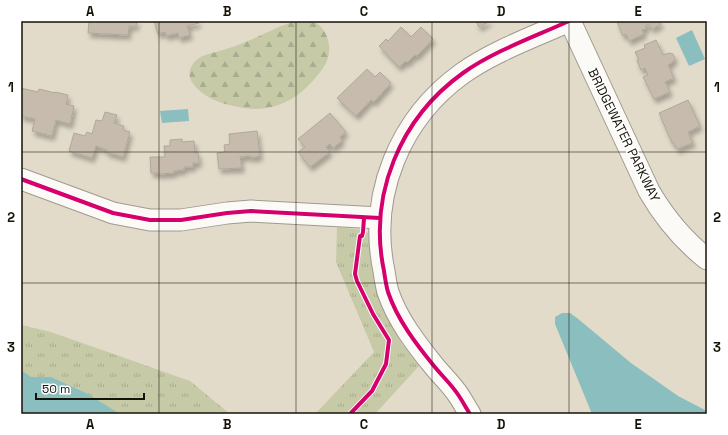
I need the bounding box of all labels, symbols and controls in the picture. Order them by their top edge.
text: A [86,3,95,20]
text: B [223,3,232,20]
text: C [360,3,368,20]
text: D [497,3,506,20]
text: E [634,3,642,20]
street label: BRIDGEWATER PARKWAY [584,65,664,205]
text: 1 [8,79,14,96]
text: 1 [714,79,720,96]
text: 2 [7,209,15,226]
text: 2 [713,209,721,226]
text: 3 [7,339,15,356]
text: 3 [713,339,721,356]
scale bar [36,375,144,401]
text: 50 m [42,381,70,397]
text: A [86,416,95,433]
text: B [223,416,232,433]
text: C [360,416,368,433]
text: D [497,416,506,433]
text: E [634,416,642,433]

